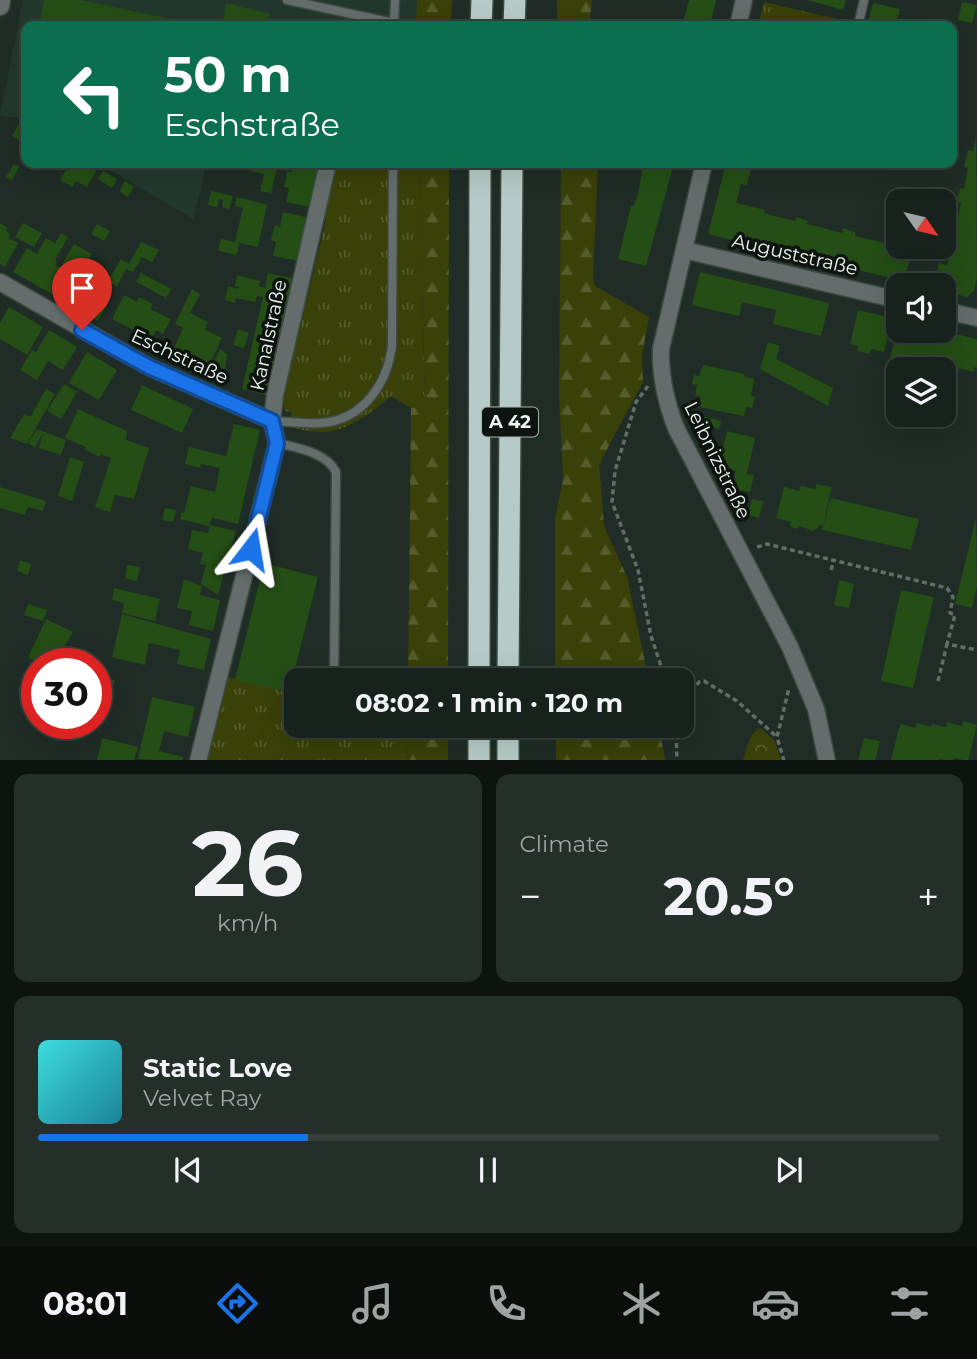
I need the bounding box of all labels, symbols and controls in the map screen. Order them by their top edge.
text: 50 m [164,45,292,104]
icon: left [49,49,140,140]
text: Eschstraße [164,105,340,144]
north arrow [886,189,956,259]
map controls [886,189,956,427]
street label: Auguststraße [730,229,860,280]
pin [52,258,112,330]
icon: arrive [63,269,101,307]
button: sound [886,273,956,343]
street label: Kanalstraße [246,278,291,393]
street label: Eschstraße [128,324,232,389]
button: layers [886,357,956,427]
street label: Leibnizstraße [679,398,756,523]
road number: A 42 [482,408,538,436]
position arrow [214,512,288,586]
speed limit sign: 30 [21,648,112,739]
text: 08:02 · 1 min · 120 m [355,687,623,719]
text: 26 [192,808,304,919]
text: Climate [520,830,609,858]
text: 20.5° [664,865,795,928]
text: − [520,873,541,920]
text: + [917,873,939,920]
text: km/h [217,909,278,937]
text: Static Love [143,1052,292,1084]
text: Velvet Ray [143,1084,261,1112]
icon: previous [169,1151,207,1189]
icon: pause [469,1151,507,1189]
icon: next [770,1151,808,1189]
icon: directions [213,1279,262,1328]
icon: music [348,1279,397,1328]
icon: phone [482,1279,531,1328]
icon: climate [617,1279,666,1328]
icon: car [751,1279,800,1328]
icon: filters [885,1279,934,1328]
text: 08:01 [43,1284,128,1323]

